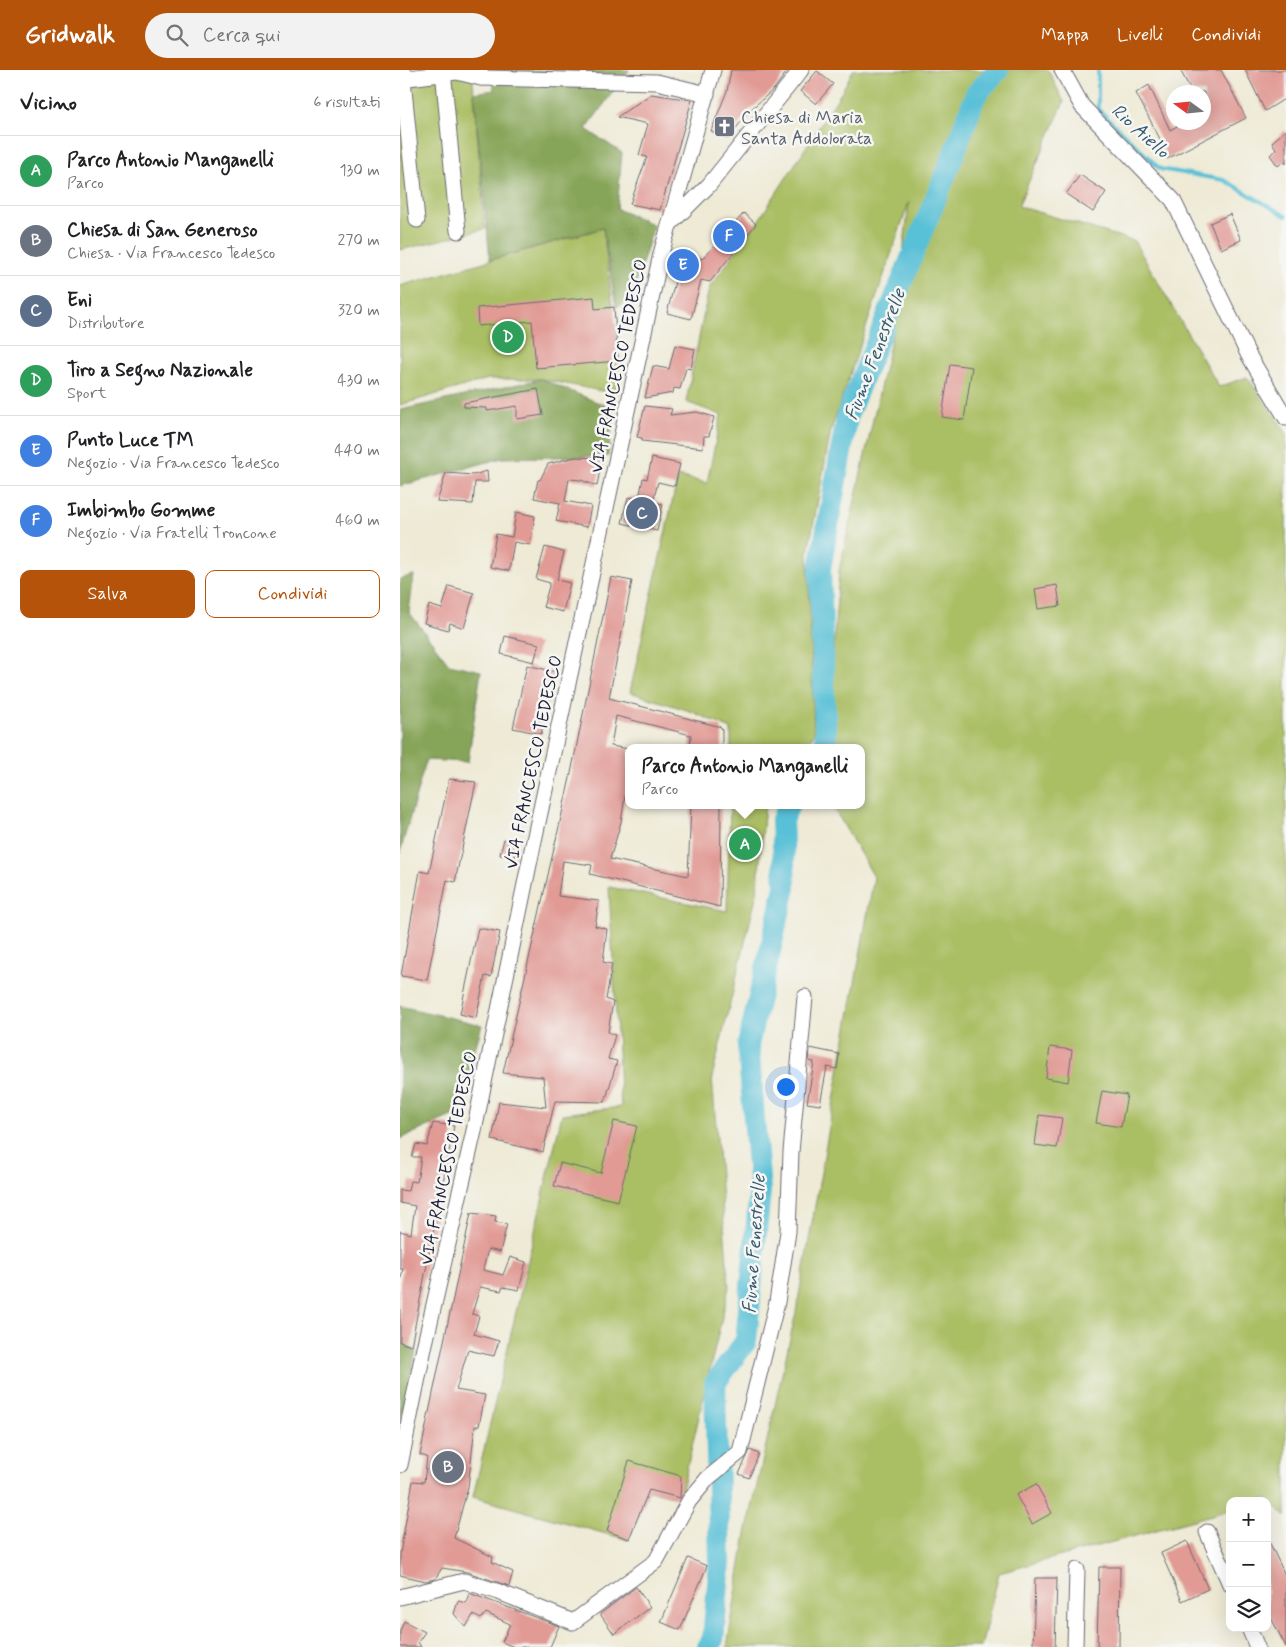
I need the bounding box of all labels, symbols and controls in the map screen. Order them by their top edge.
search box [145,13,495,58]
text: Gridwalk [25,20,115,51]
icon: search [163,21,191,49]
text: Cerca qui [203,23,281,48]
text: Mappa [1041,23,1089,47]
text: Livelli [1117,23,1163,47]
text: Condividi [1191,23,1261,47]
north arrow [1166,85,1211,130]
text: Vicino [20,89,77,117]
text: 6 risultati [313,92,380,113]
water label: Rio Aiello [1106,98,1175,164]
place label: Chiesa di Maria Santa Addolorata [741,106,872,151]
church icon: Chiesa di Maria Santa Addolorata [713,115,737,139]
text: Parco Antonio Manganelli [67,148,274,173]
text: A [31,160,41,181]
text: 130 m [339,160,380,181]
text: Parco [67,173,104,194]
pin: F [713,217,745,255]
text: Chiesa di San Generoso [67,218,258,243]
text: B [31,230,41,251]
text: 270 m [337,230,380,251]
text: Chiesa · Via Francesco Tedesco [67,243,275,264]
pin: E [667,246,699,284]
street label: VIA FRANCESCO TEDESCO [585,257,653,476]
water label: Fiume Fenestrelle [839,284,912,424]
text: Eni [67,288,92,313]
text: C [30,300,42,321]
text: 320 m [338,300,380,321]
text: Distributore [67,313,145,334]
pin: D [492,318,524,356]
text: Tiro a Segno Nazionale [67,358,253,383]
text: D [30,370,42,391]
text: 430 m [337,370,380,391]
text: Sport [67,383,107,404]
text: Punto Luce TM [67,428,193,453]
text: E [31,440,41,461]
text: 440 m [334,440,380,461]
text: Negozio · Via Francesco Tedesco [67,453,279,474]
pin: C [626,494,658,532]
text: Imbimbo Gomme [67,498,215,523]
text: F [32,510,40,531]
text: 460 m [335,510,380,531]
text: Negozio · Via Fratelli Troncone [67,523,277,544]
button: Salva [20,570,195,618]
button: Condividi [205,570,380,618]
street label: VIA FRANCESCO TEDESCO [500,653,568,872]
popup [625,744,865,809]
text: Parco Antonio Manganelli [642,754,848,779]
text: Parco [642,779,678,800]
pin: A [729,825,761,863]
street label: VIA FRANCESCO TEDESCO [415,1049,483,1268]
your location [773,1074,799,1100]
water label: Fiume Fenestrelle [737,1173,772,1314]
pin: B [432,1448,464,1486]
map controls [1226,1497,1271,1632]
button: + [1226,1497,1271,1542]
button: − [1226,1542,1271,1587]
button: layers [1226,1587,1271,1632]

